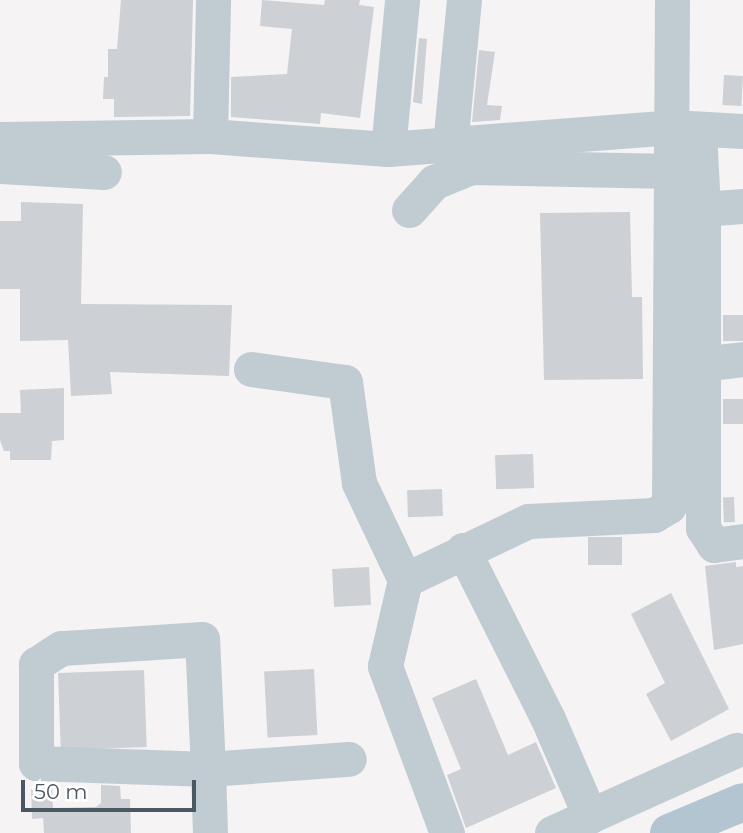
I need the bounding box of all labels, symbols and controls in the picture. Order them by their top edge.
scale bar [24,766,200,810]
text: 50 m [34,779,88,804]

